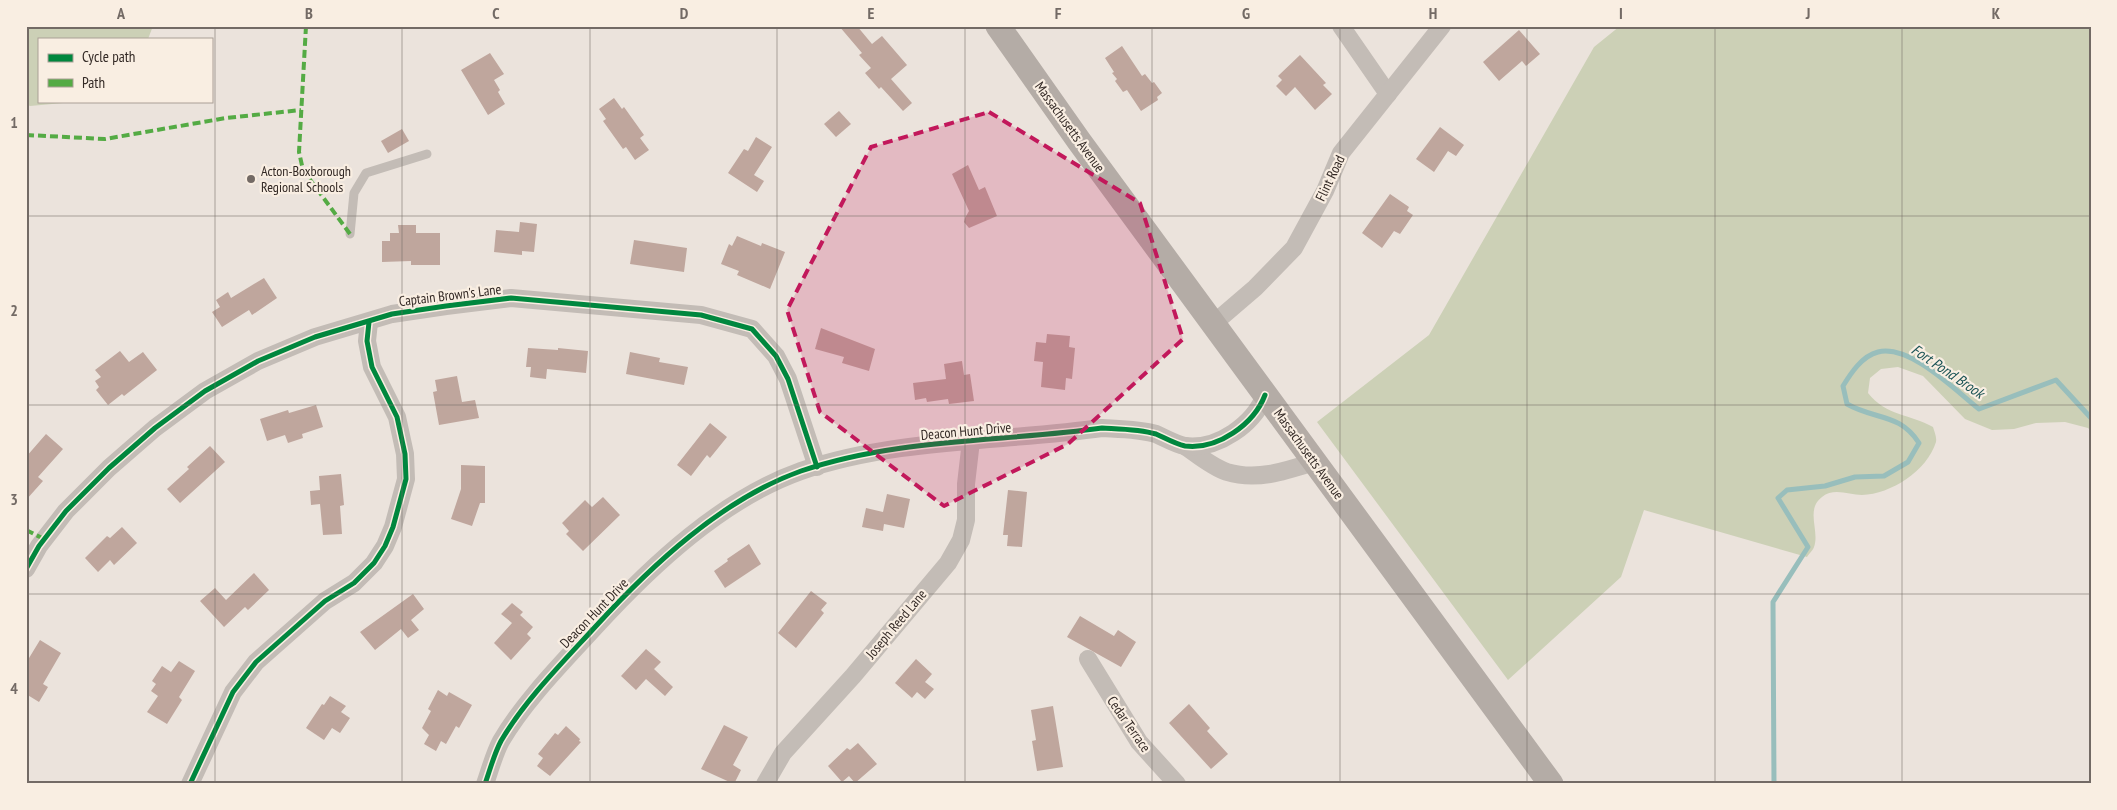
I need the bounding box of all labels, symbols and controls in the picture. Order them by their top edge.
text: A [116,3,126,23]
text: B [305,3,313,23]
text: C [492,3,500,23]
text: D [680,3,689,23]
text: E [868,3,875,23]
text: F [1055,3,1062,23]
text: G [1242,3,1250,23]
text: H [1429,3,1437,23]
text: I [1619,3,1623,23]
text: J [1805,3,1810,23]
text: K [1992,3,2001,23]
legend [38,38,212,102]
text: Cycle path [82,47,135,66]
text: Path [82,73,105,92]
street label: Massachusetts Avenue [1031,78,1109,176]
text: 1 [10,112,18,132]
street label: Flint Road [1311,152,1349,204]
place label: Acton-Boxborough Regional Schools [261,162,351,196]
marker: Acton-Boxborough Regional Schools [245,173,257,185]
street label: Captain Brown's Lane [398,280,502,310]
text: 2 [10,300,18,320]
water label: Fort Pond Brook [1908,340,1990,403]
street label: Massachusetts Avenue [1270,405,1348,503]
street label: Deacon Hunt Drive [920,418,1012,444]
text: 3 [10,489,18,509]
street label: Deacon Hunt Drive [556,574,632,652]
street label: Joseph Reed Lane [861,586,930,663]
text: 4 [10,678,18,698]
street label: Cedar Terrace [1103,692,1155,756]

